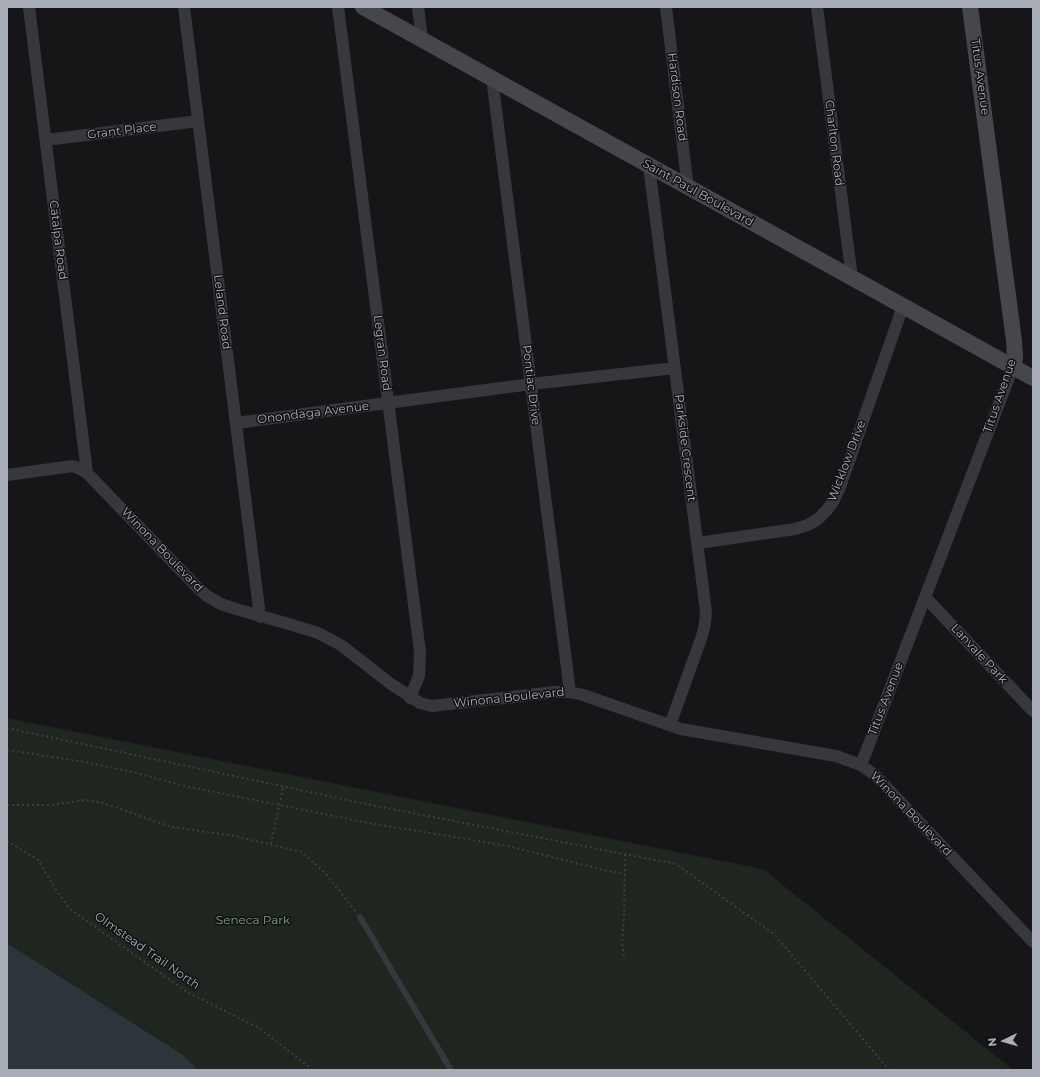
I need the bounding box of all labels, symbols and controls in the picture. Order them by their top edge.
street label: Titus Avenue [967,38,993,116]
street label: Hardison Road [664,52,690,142]
street label: Charlton Road [822,99,846,187]
street label: Grant Place [87,120,157,142]
street label: Saint Paul Boulevard [640,156,756,230]
street label: Catalpa Road [46,199,70,281]
street label: Leland Road [210,274,234,350]
street label: Legran Road [370,314,394,392]
street label: Pontiac Drive [519,344,543,426]
street label: Titus Avenue [981,357,1019,435]
street label: Parkside Crescent [671,394,699,502]
street label: Onondaga Avenue [256,399,370,427]
street label: Wicklow Drive [825,418,869,504]
street label: Winona Boulevard [118,505,206,595]
street label: Lanvale Park [948,621,1010,687]
street label: Titus Avenue [865,660,907,738]
street label: Winona Boulevard [453,685,565,711]
street label: Winona Boulevard [867,769,955,859]
street label: Olmstead Trail North [92,909,202,993]
park label: Seneca Park [216,913,290,927]
north arrow [984,1021,1024,1061]
text: N [985,1037,999,1047]

